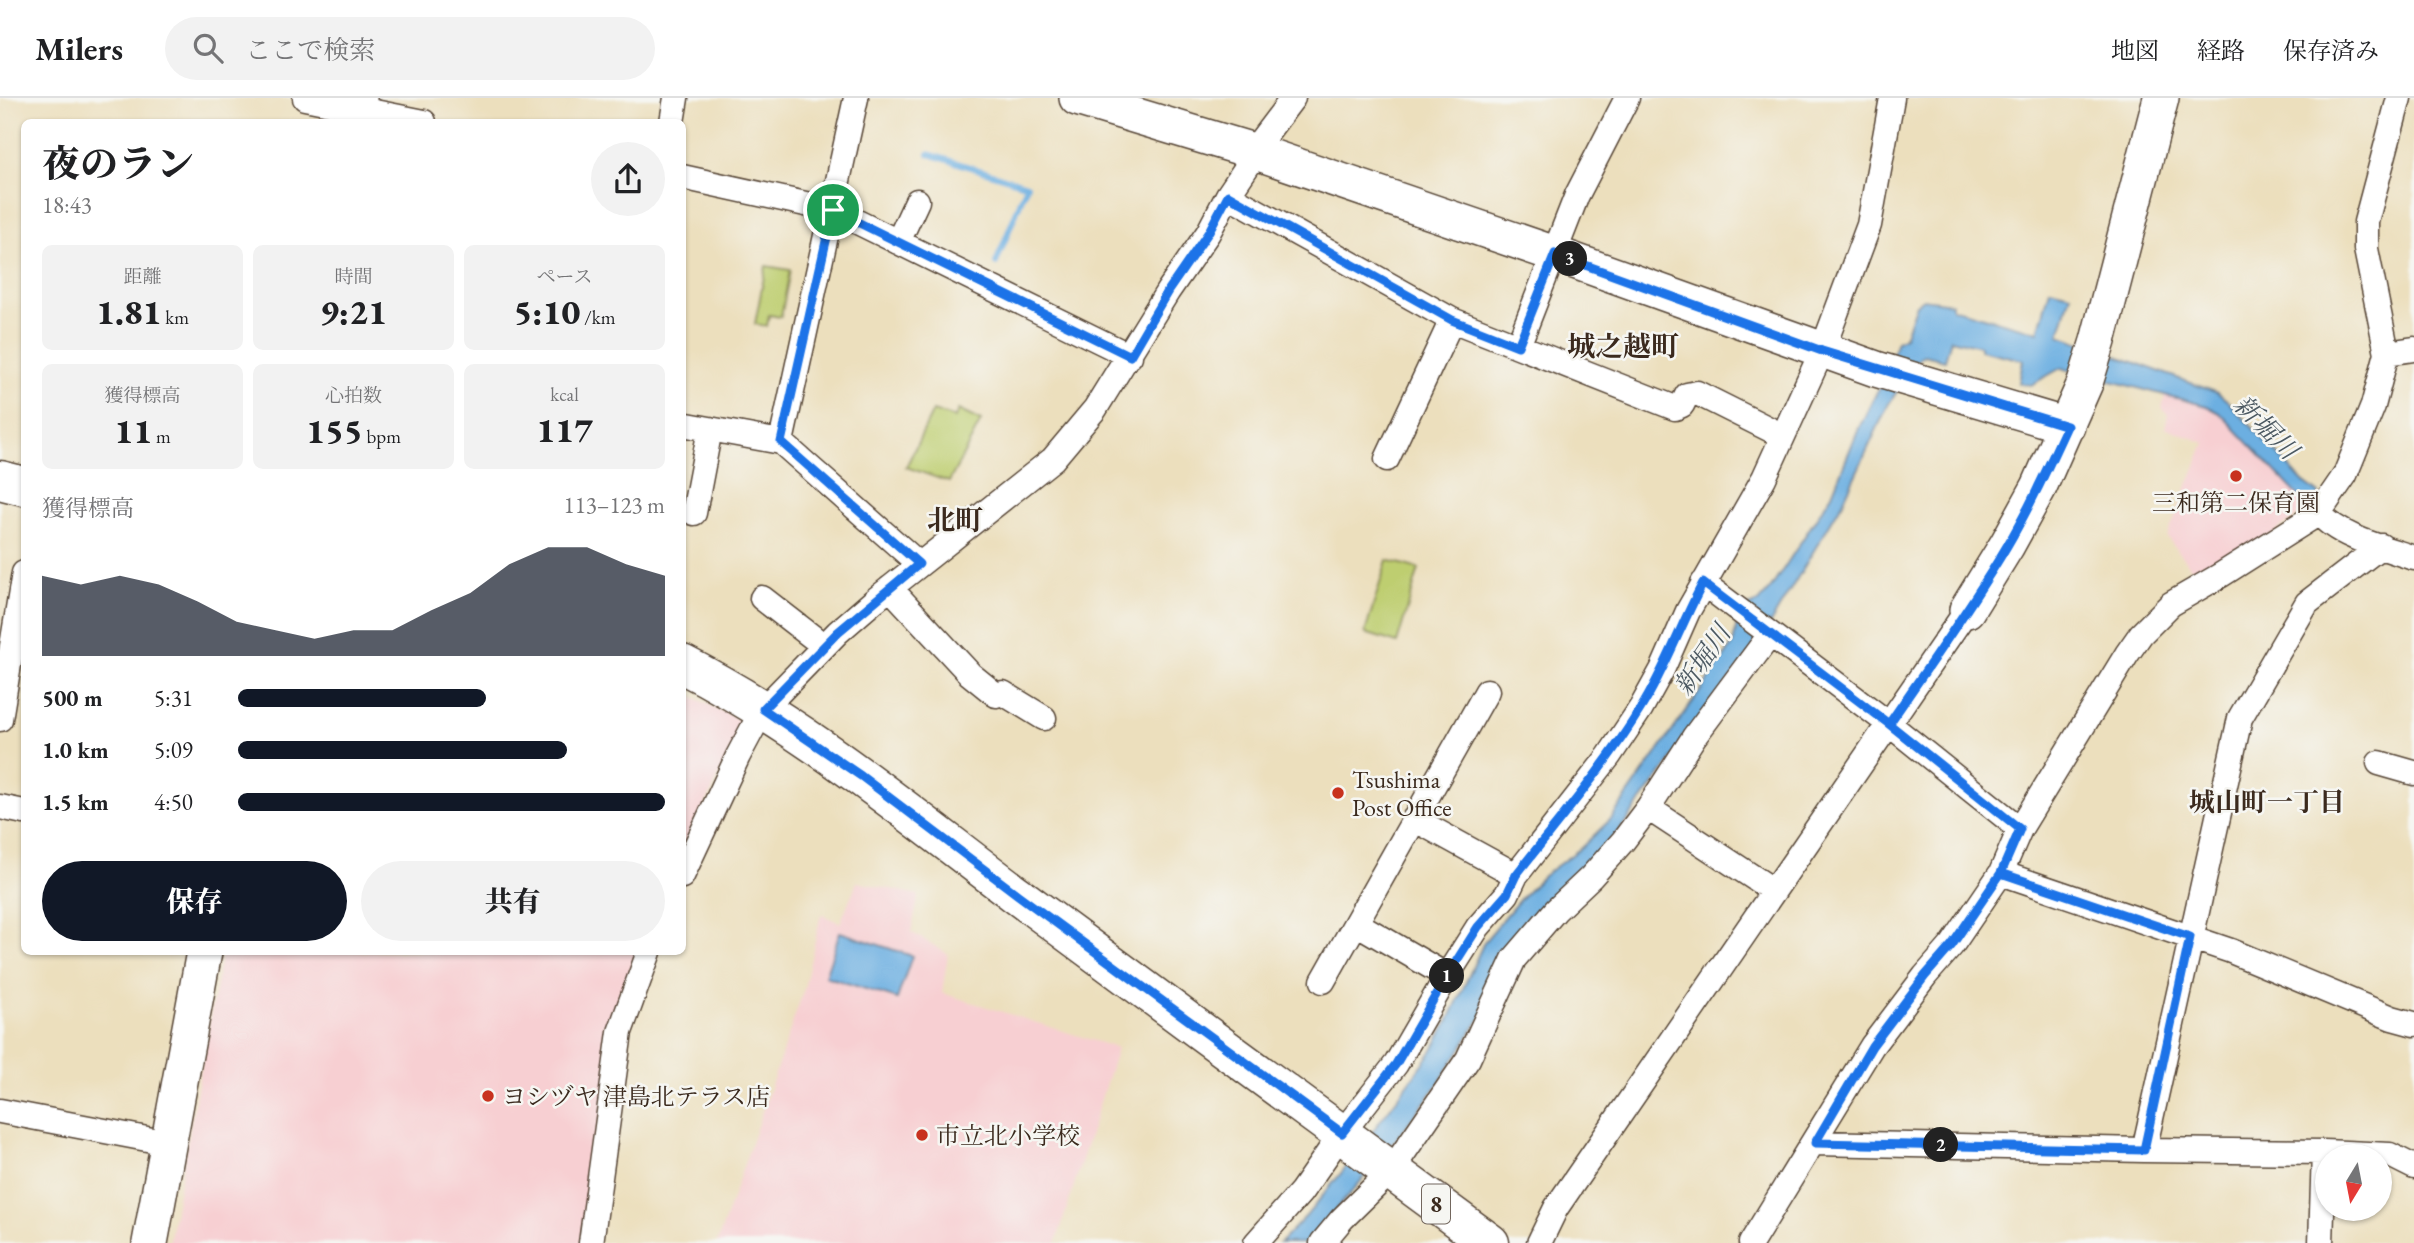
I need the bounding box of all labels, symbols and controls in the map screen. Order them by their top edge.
search box [165,17,655,80]
text: Milers [35,27,123,70]
icon: search [189,29,227,67]
text: ここで検索 [245,33,375,67]
text: 地図 [2111,35,2159,66]
text: 経路 [2197,35,2245,66]
text: 保存済み [2283,35,2379,66]
text: 夜のラン [42,139,194,188]
button: share [591,142,665,216]
pin [803,180,863,240]
text: 18:43 [42,190,92,220]
icon: arrive [814,191,852,229]
pin: 3 [1552,242,1588,276]
text: 3 [1564,246,1575,271]
text: 距離 [123,264,162,289]
text: 時間 [334,264,373,289]
text: ペース [536,264,593,289]
text: 1.81 [96,289,162,334]
text: 9:21 [320,289,387,334]
text: 5:10 [514,289,580,334]
text: km [162,305,189,330]
text: /km [580,305,615,330]
district label: 城之越町 [1567,328,1679,364]
text: kcal [550,382,579,407]
text: 獲得標高 [104,383,181,408]
text: 心拍数 [325,383,382,408]
water label: 新堀川 [2226,387,2308,469]
text: 117 [536,407,593,452]
text: 11 [114,408,152,453]
text: 155 [306,408,363,453]
text: m [152,424,171,449]
text: bpm [363,424,401,449]
marker: 三和第二保育園 [2228,468,2244,484]
place label: 三和第二保育園 [2152,487,2320,518]
text: 113–123 m [564,490,665,520]
text: 獲得標高 [42,493,134,523]
district label: 北町 [927,502,983,538]
water label: 新堀川 [1666,616,1740,702]
text: 500 m [42,683,103,713]
text: 5:31 [154,683,193,713]
text: 1.0 km [42,735,109,765]
text: 5:09 [154,735,193,765]
place label: Tsushima Post Office [1352,764,1452,823]
marker: Tsushima Post Office [1330,785,1346,801]
district label: 城山町一丁目 [2189,785,2345,819]
text: 1.5 km [42,787,109,817]
text: 4:50 [154,787,193,817]
button: 保存 [42,861,347,941]
button: 共有 [361,861,665,941]
pin: 1 [1430,958,1464,994]
text: 1 [1441,963,1452,988]
place label: ヨシヅヤ 津島北テラス店 [502,1081,770,1112]
marker: ヨシヅヤ 津島北テラス店 [480,1088,496,1104]
place label: 市立北小学校 [936,1120,1080,1151]
marker: 市立北小学校 [914,1127,930,1143]
pin: 2 [1924,1128,1958,1162]
text: 2 [1935,1132,1946,1157]
north arrow [2315,1144,2392,1222]
map controls [2315,1144,2392,1221]
road number: 8 [1422,1184,1450,1224]

